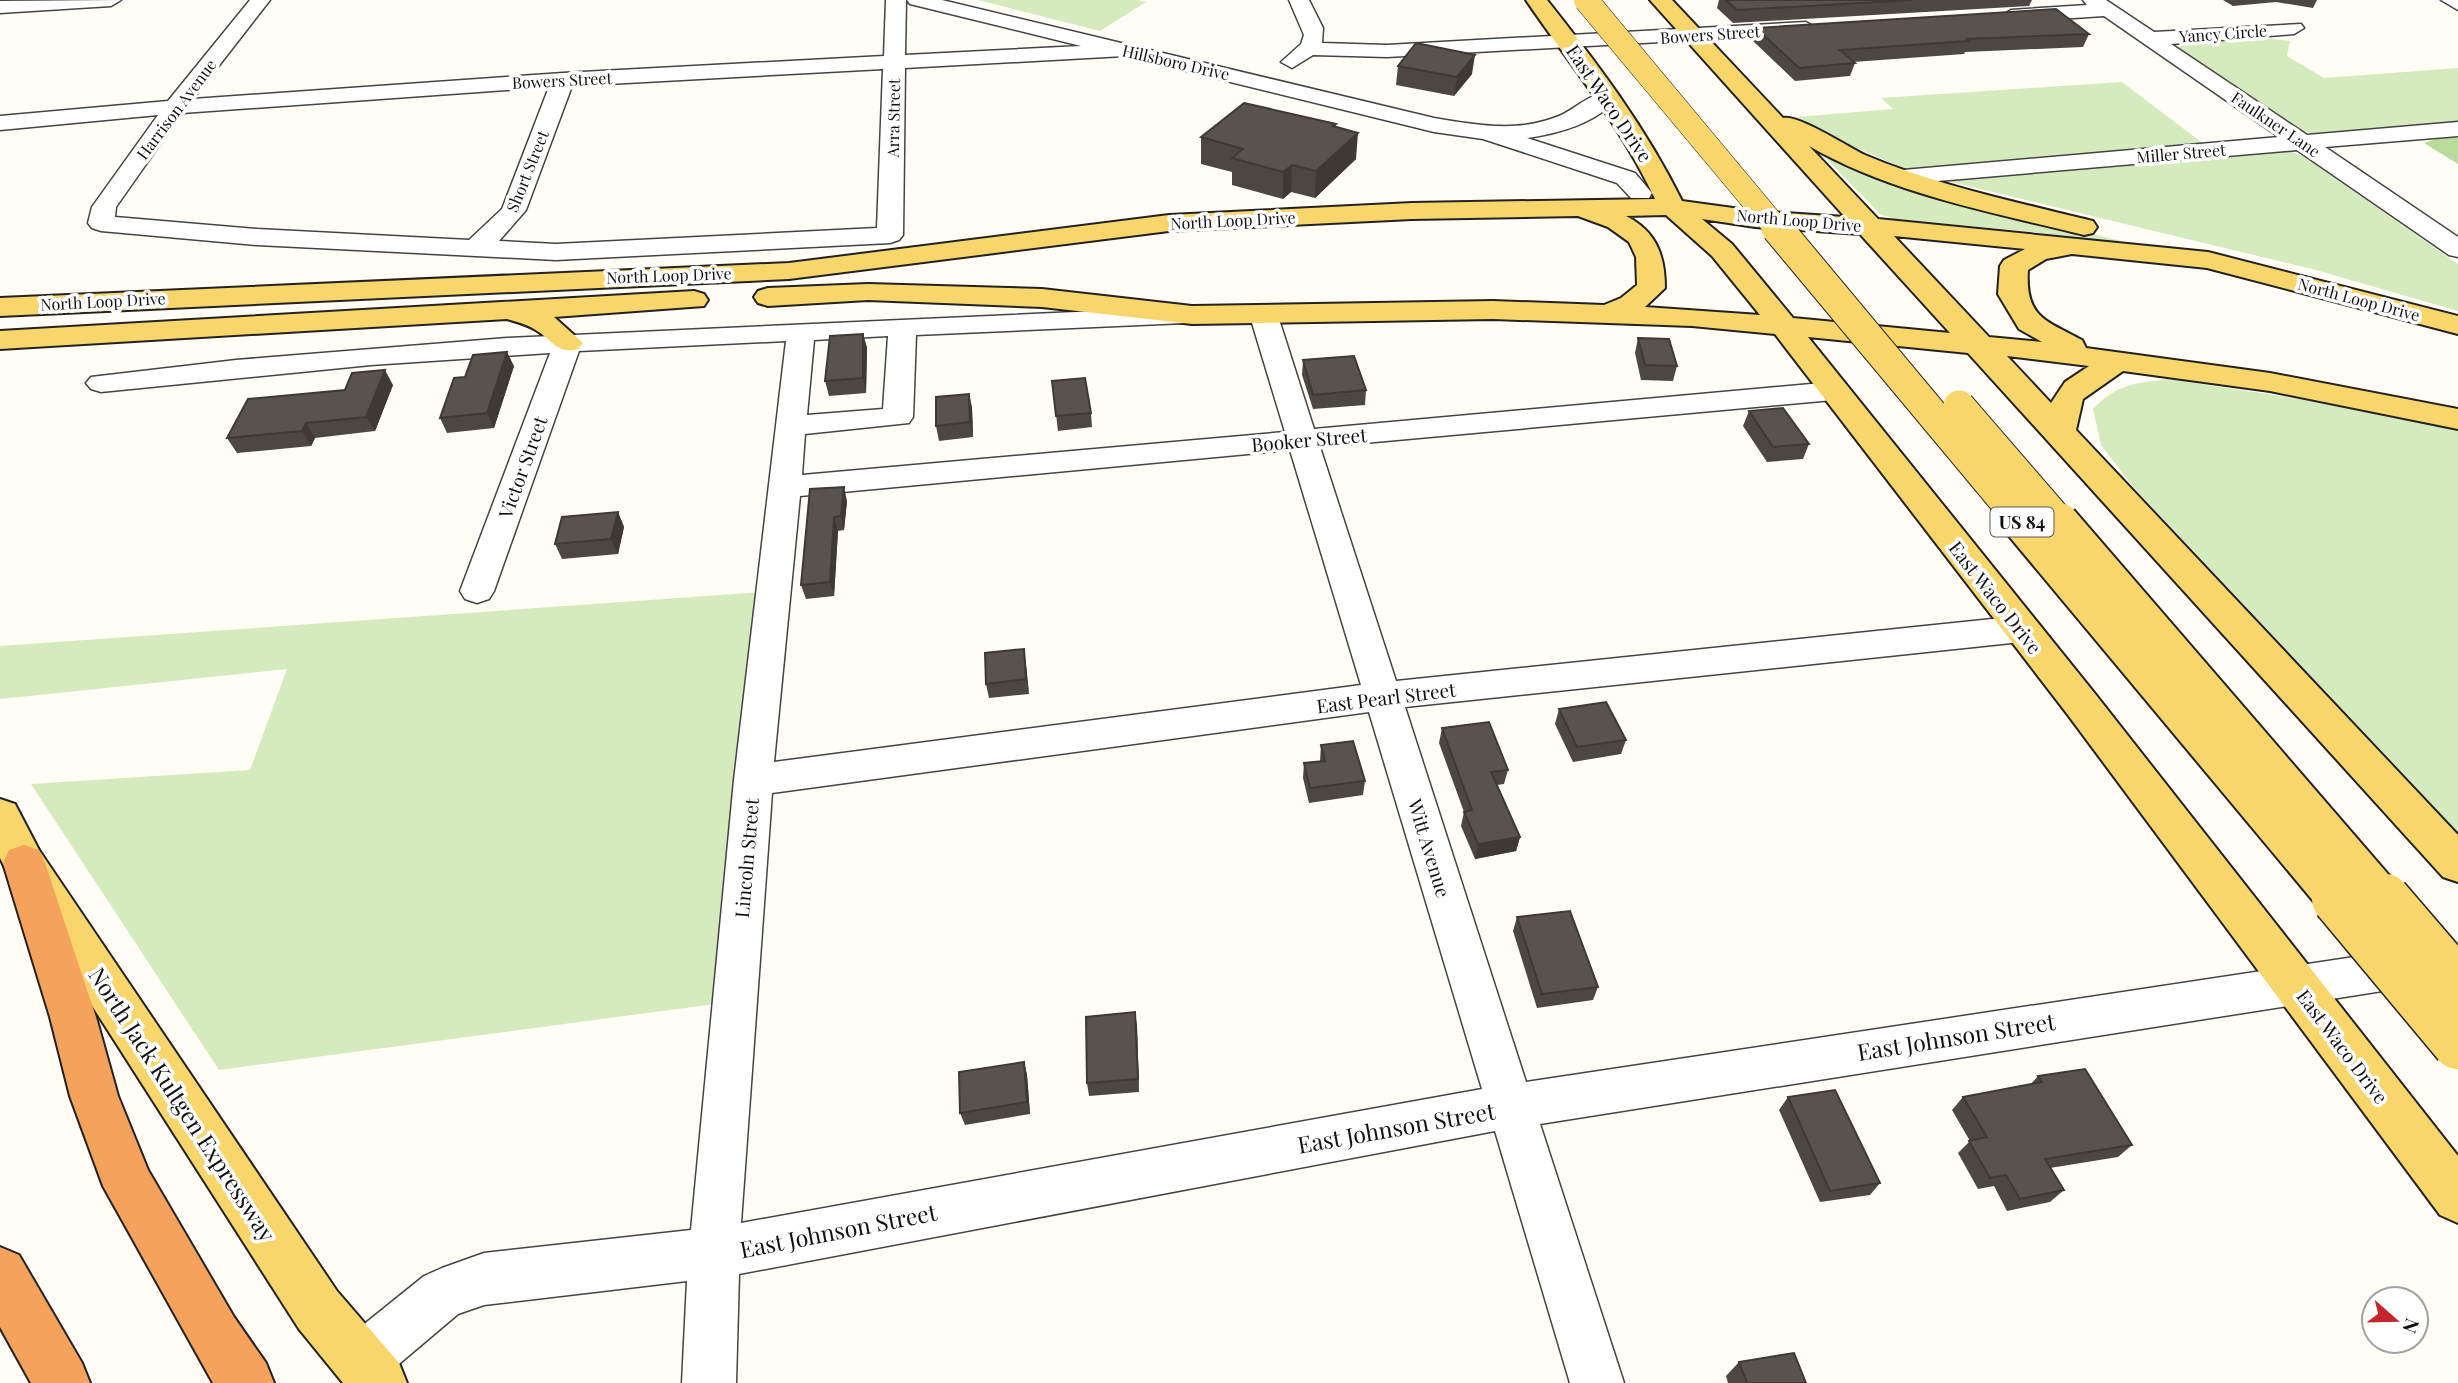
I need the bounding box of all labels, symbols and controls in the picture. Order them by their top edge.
street label: Yancy Circle [2177,19,2268,47]
street label: Bowers Street [1659,20,1761,48]
street label: Hillsboro Drive [1120,39,1232,85]
street label: East Waco Drive [1561,39,1659,167]
street label: Harrison Avenue [131,55,221,163]
street label: Bowers Street [511,67,613,93]
street label: Arra Street [882,78,904,159]
street label: Faulkner Lane [2227,87,2325,161]
street label: Short Street [501,127,553,215]
street label: Miller Street [2136,139,2227,167]
street label: North Loop Drive [1736,204,1862,236]
street label: North Loop Drive [1170,206,1296,234]
street label: North Loop Drive [606,262,732,288]
street label: North Loop Drive [2296,273,2422,325]
street label: North Loop Drive [40,287,166,315]
street label: Victor Street [491,412,553,523]
street label: Booker Street [1250,421,1368,457]
road number: US 84 [1990,508,2054,536]
street label: East Waco Drive [1944,535,2048,659]
street label: East Pearl Street [1315,676,1457,718]
street label: Witt Avenue [1402,795,1457,900]
street label: Lincoln Street [728,797,764,919]
street label: North Jack Kultgen Expressway [83,961,284,1247]
street label: East Waco Drive [2292,984,2394,1108]
street label: East Johnson Street [1855,1005,2058,1067]
street label: East Johnson Street [1295,1094,1498,1160]
street label: East Johnson Street [737,1196,940,1264]
north arrow [2360,1285,2430,1355]
text: N [2397,1315,2426,1337]

